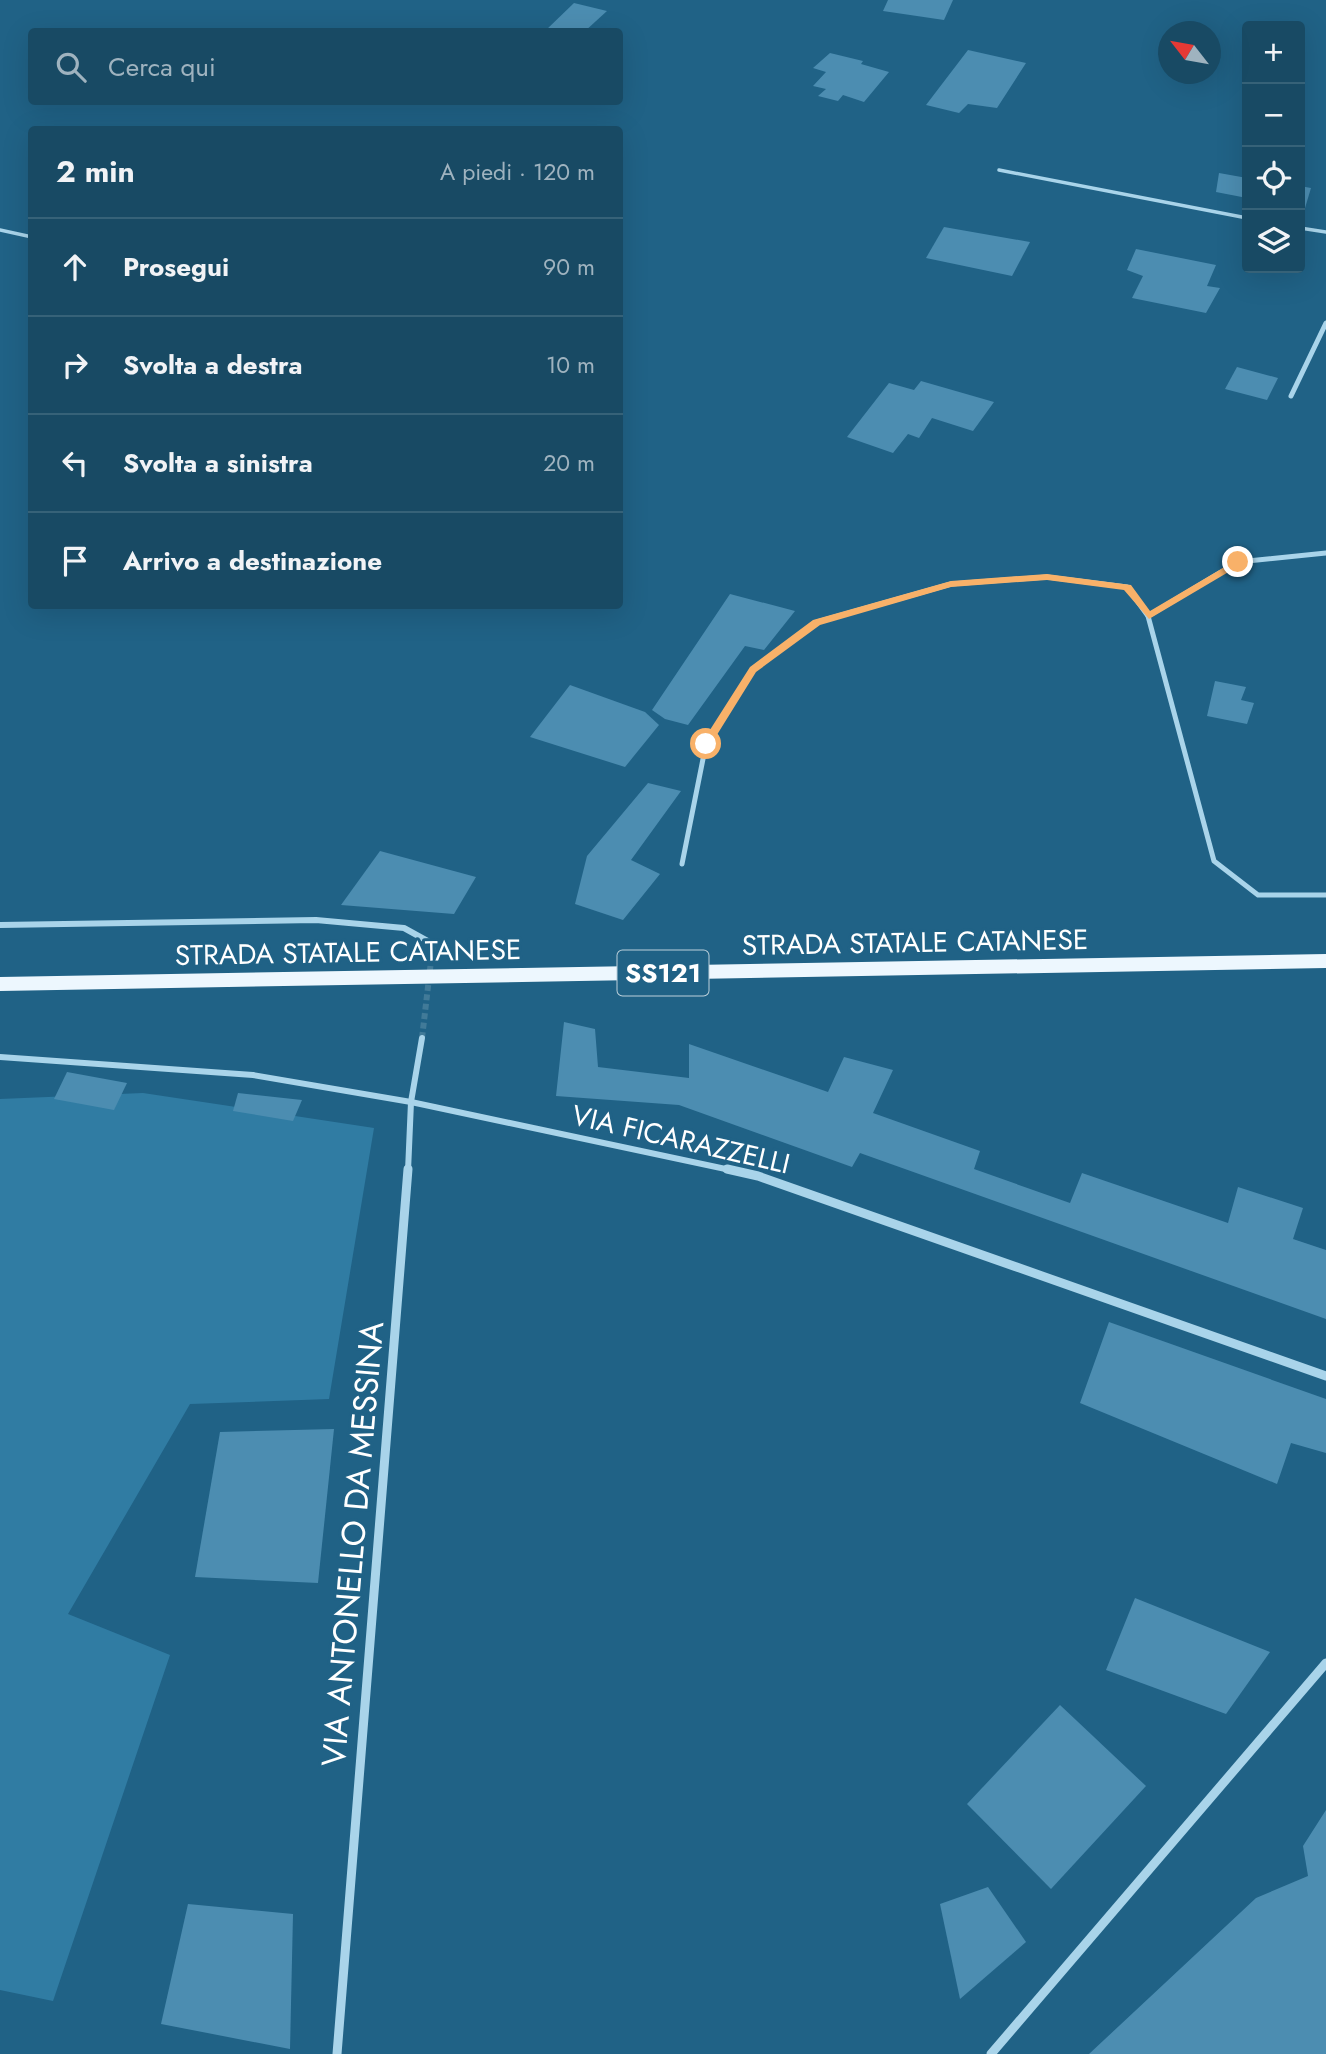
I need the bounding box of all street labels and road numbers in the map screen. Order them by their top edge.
street label: STRADA STATALE CATANESE [741,919,1089,966]
street label: STRADA STATALE CATANESE [174,929,522,976]
road number: SS121 [618,950,708,996]
street label: VIA FICARAZZELLI [568,1094,794,1184]
street label: VIA ANTONELLO DA MESSINA [310,1319,395,1769]

